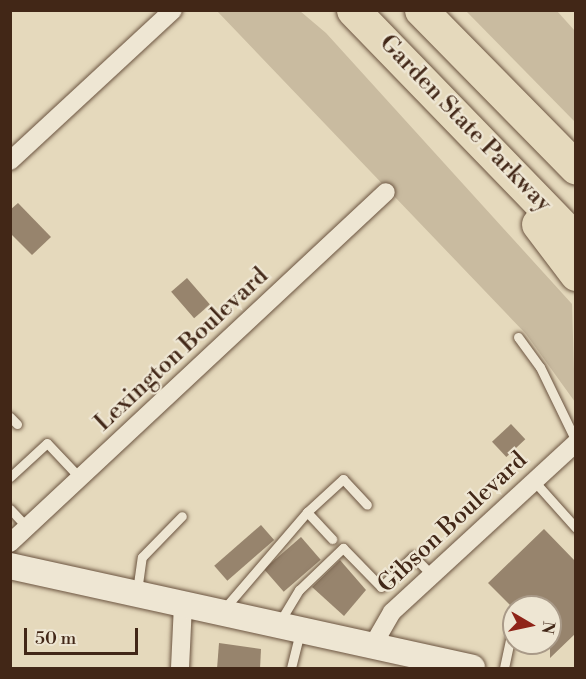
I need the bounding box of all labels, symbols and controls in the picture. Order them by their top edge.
street label: Garden State Parkway [373,29,557,219]
street label: Lexington Boulevard [89,262,275,438]
street label: Gibson Boulevard [372,446,534,600]
north arrow [502,595,562,655]
scale bar [27,616,141,654]
text: N [537,620,559,635]
text: 50 m [35,627,76,650]

